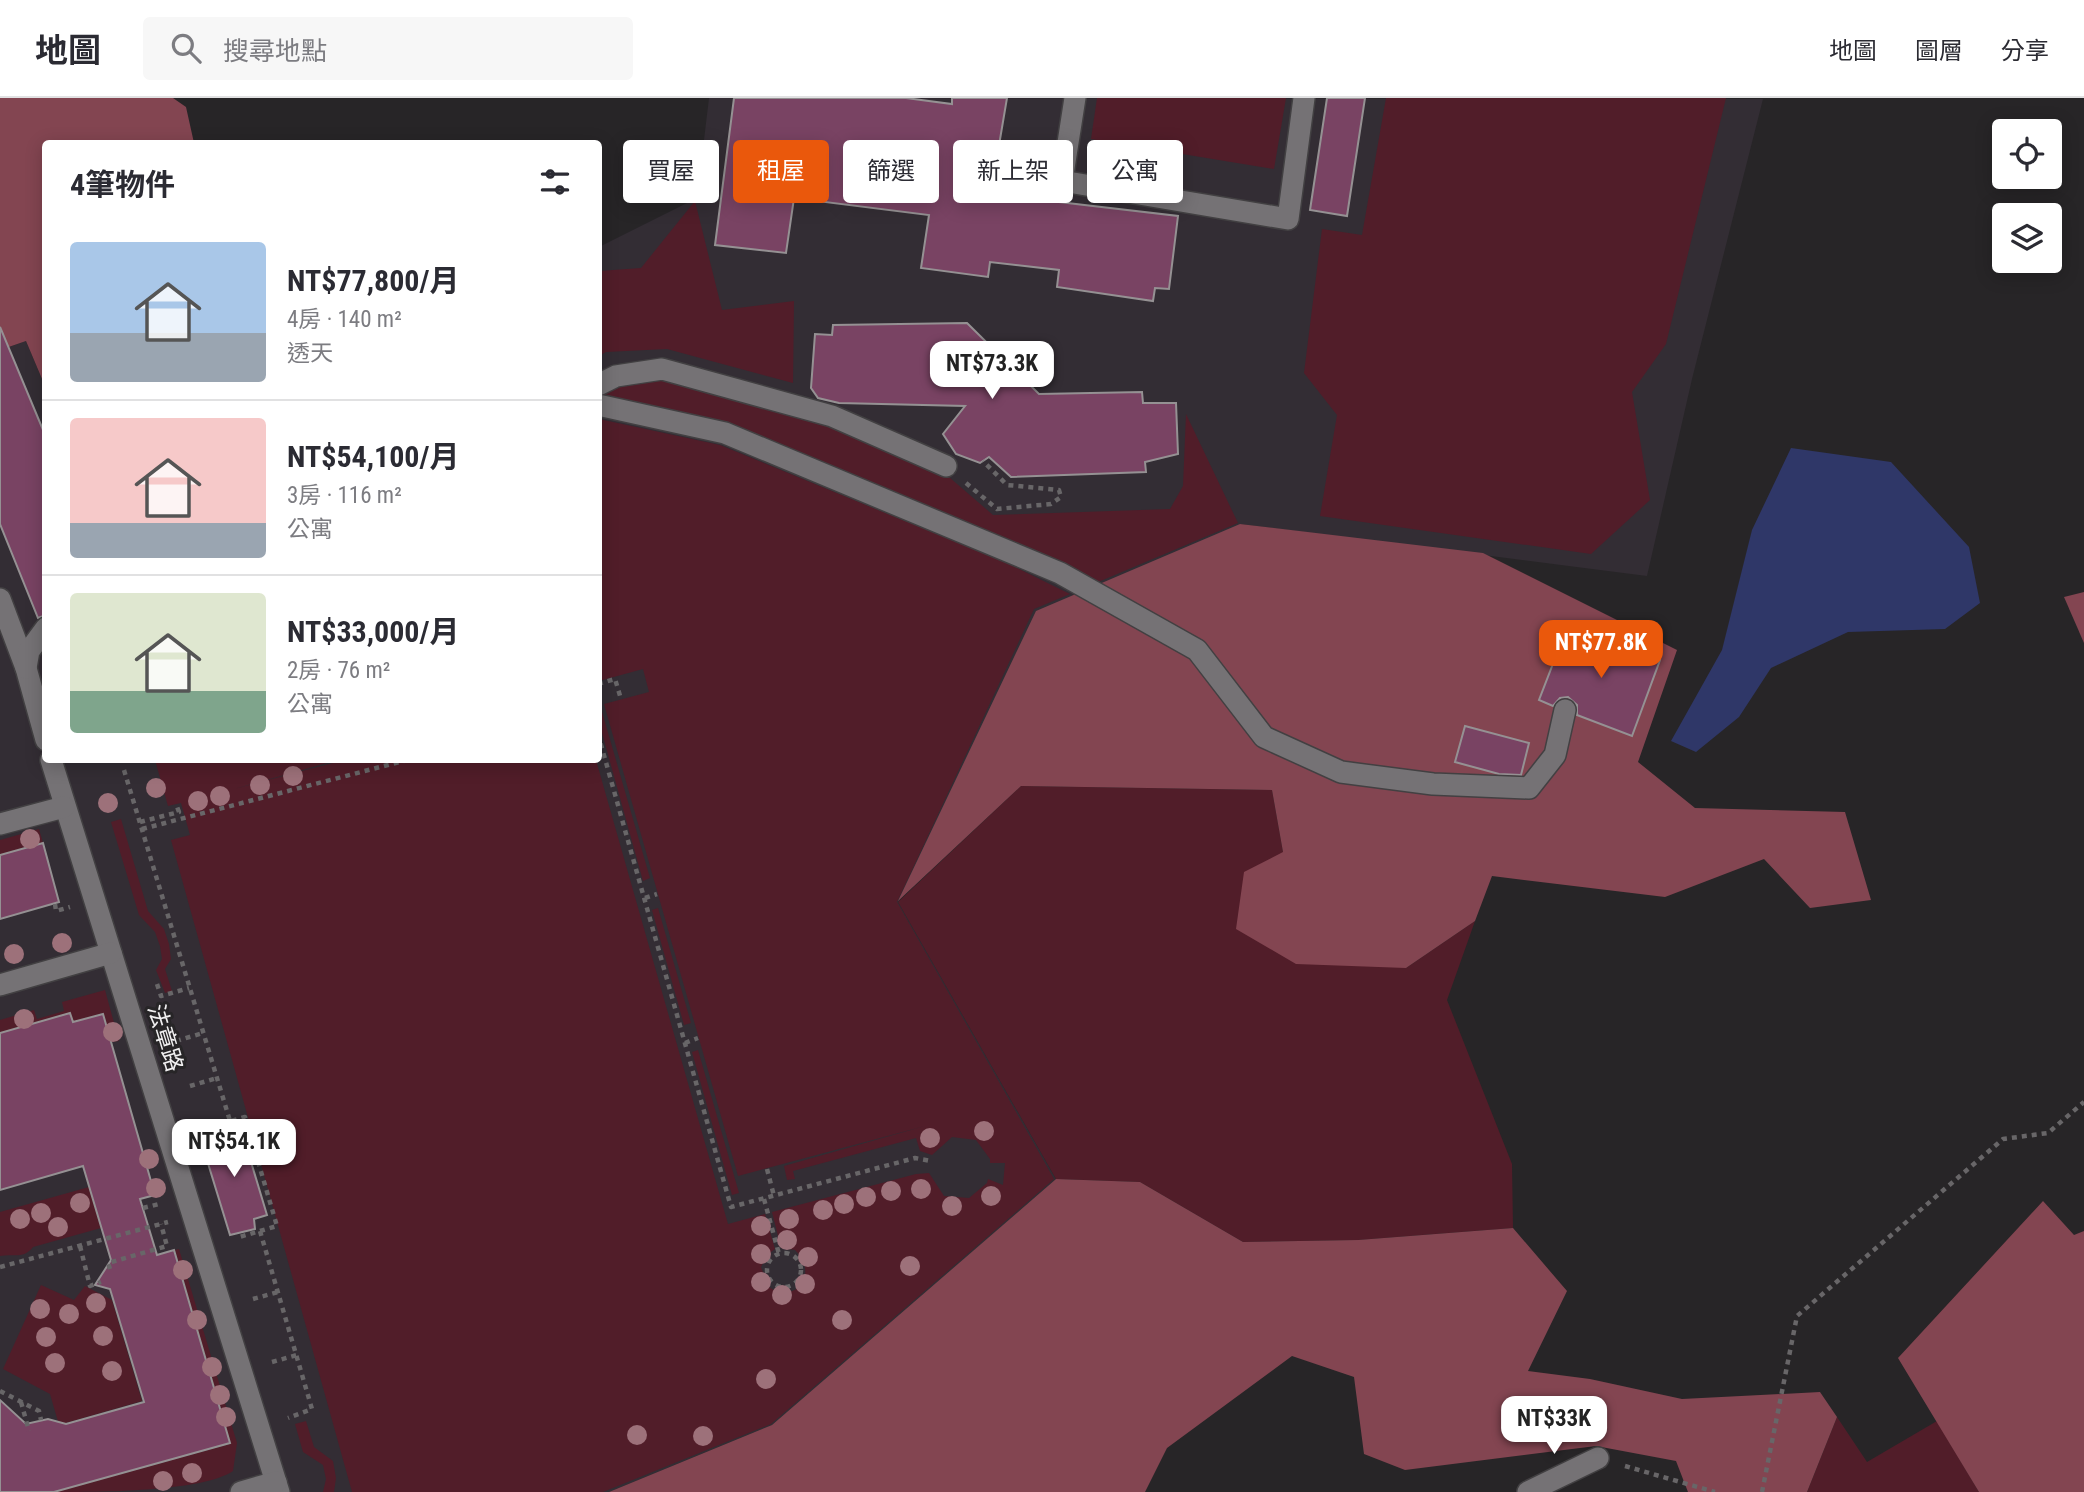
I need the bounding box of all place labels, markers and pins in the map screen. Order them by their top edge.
pin: NT$73.3K [920,342,1064,401]
pin: NT$77.8K [1529,620,1673,680]
pin: NT$54.1K [162,1119,306,1179]
pin: NT$33K [1497,1396,1611,1456]

